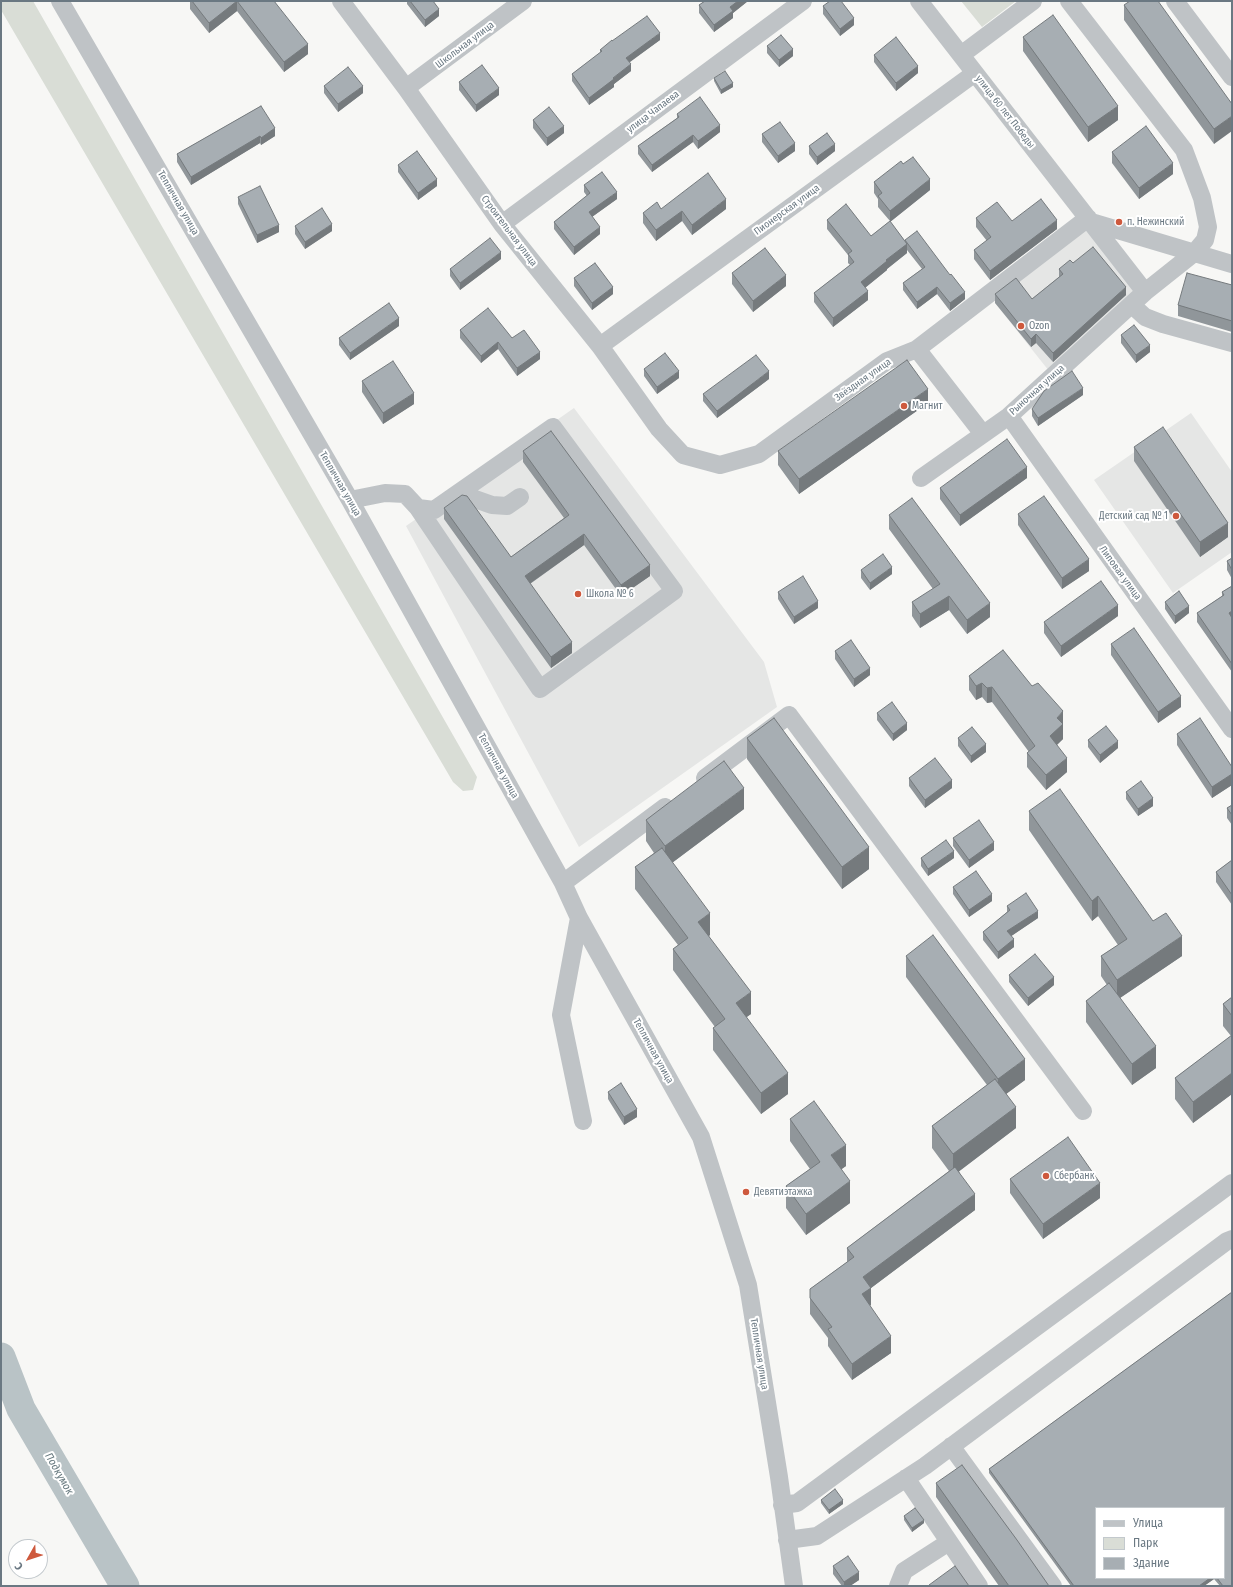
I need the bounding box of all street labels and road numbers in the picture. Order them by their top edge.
street label: Школьная улица [433,19,497,71]
street label: улица 60 лет Победы [973,73,1037,151]
street label: улица Чапаева [624,88,682,136]
street label: Тепличная улица [155,169,201,237]
street label: Пионерская улица [752,182,822,238]
street label: Строительная улица [478,193,540,269]
street label: Звёздная улица [832,356,894,404]
street label: Рыночная улица [1007,362,1067,418]
street label: Тепличная улица [317,450,363,518]
street label: Липовая улица [1096,544,1144,602]
street label: Тепличная улица [475,731,521,801]
street label: Тепличная улица [630,1016,676,1086]
street label: Тепличная улица [747,1317,771,1391]

